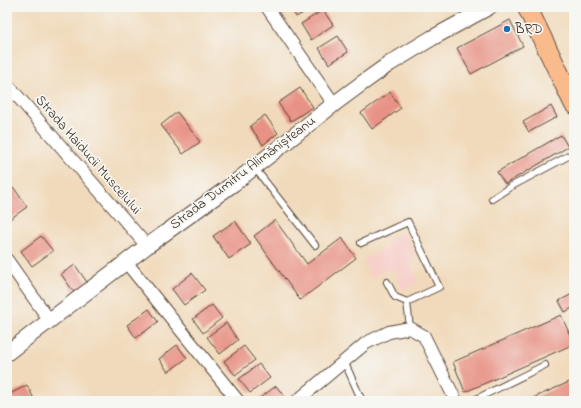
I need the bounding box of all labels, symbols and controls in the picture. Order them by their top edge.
place label: BRD [514,19,542,40]
marker: BRD [502,24,512,34]
street label: Strada Haiducii Muscelului [30,91,146,219]
street label: Strada Dumitru Alimănișteanu [166,111,320,235]

